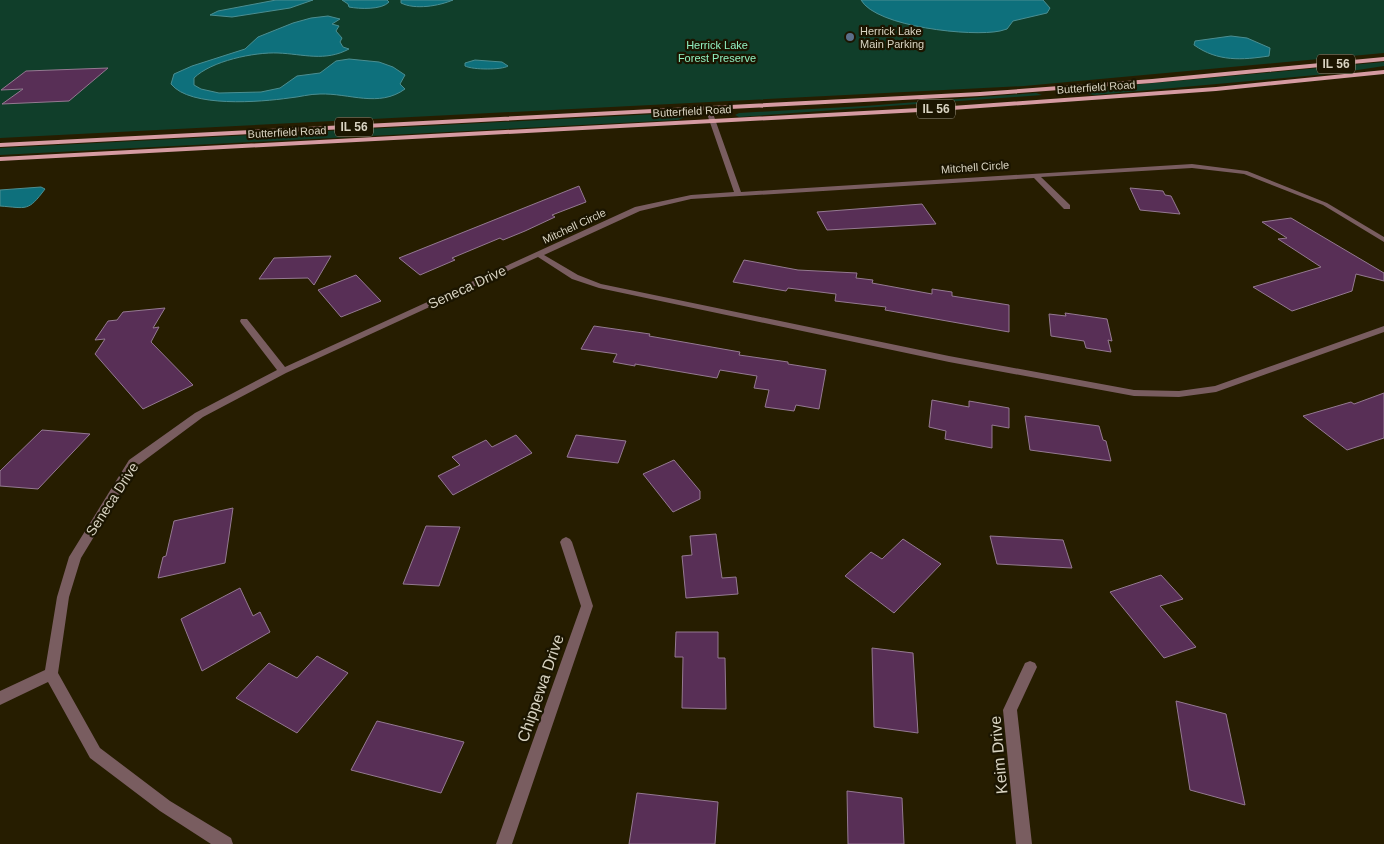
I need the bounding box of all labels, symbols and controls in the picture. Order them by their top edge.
place label: Herrick Lake Main Parking [860,25,924,50]
marker: Herrick Lake Main Parking [844,31,856,43]
park label: Herrick Lake Forest Preserve [678,39,756,64]
road number: IL 56 [1317,54,1355,74]
street label: Butterfield Road [1056,78,1136,96]
road number: IL 56 [917,100,955,118]
street label: Butterfield Road [652,103,732,119]
road number: IL 56 [335,118,373,136]
street label: Butterfield Road [247,124,327,140]
street label: Mitchell Circle [940,159,1010,175]
street label: Mitchell Circle [540,206,608,246]
street label: Seneca Drive [426,262,509,312]
street label: Seneca Drive [82,459,142,539]
street label: Chippewa Drive [514,632,567,744]
street label: Keim Drive [987,715,1010,795]

